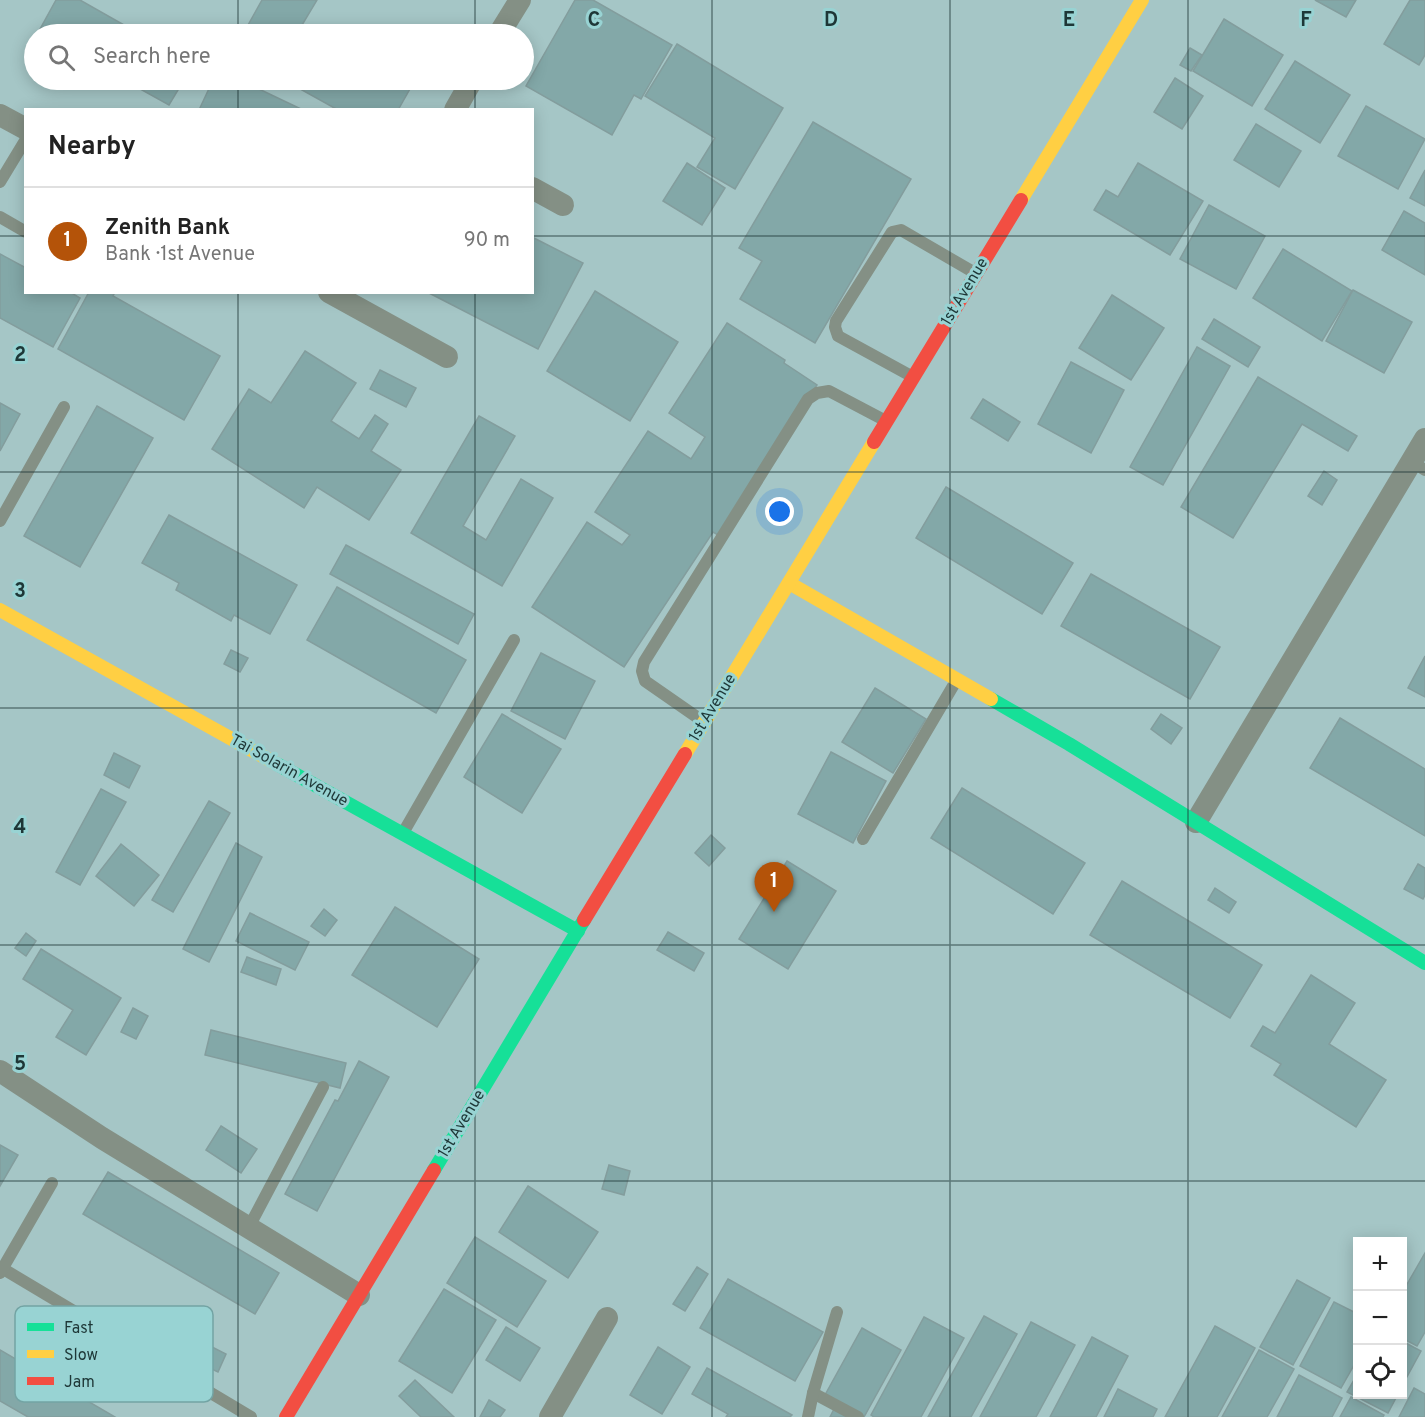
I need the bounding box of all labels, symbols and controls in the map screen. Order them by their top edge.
text: C [588,8,600,34]
text: D [824,8,838,34]
text: E [1063,8,1075,34]
text: F [1300,8,1312,34]
search box [24,24,534,90]
icon: search [45,41,78,74]
text: Search here [93,44,211,71]
text: Nearby [48,131,136,164]
text: Zenith Bank [105,215,230,242]
text: 1 [64,228,72,254]
text: 90 m [464,228,510,254]
text: Bank · 1st Avenue [105,242,255,268]
street label: 1st Avenue [937,254,993,330]
text: 2 [14,343,26,369]
your location [765,497,794,526]
text: 3 [14,579,26,605]
street label: 1st Avenue [685,670,741,746]
street label: Tai Solarin Avenue [227,730,351,812]
text: 4 [14,815,26,841]
pin: 1 [754,862,794,912]
text: 5 [14,1052,26,1078]
street label: 1st Avenue [434,1086,490,1162]
map controls [1353,1237,1407,1399]
button: + [1353,1237,1407,1291]
button: − [1353,1291,1407,1345]
legend [15,1306,213,1402]
text: Fast [64,1319,94,1339]
button: locate [1353,1345,1407,1399]
text: Slow [64,1346,98,1366]
text: Jam [64,1373,95,1393]

